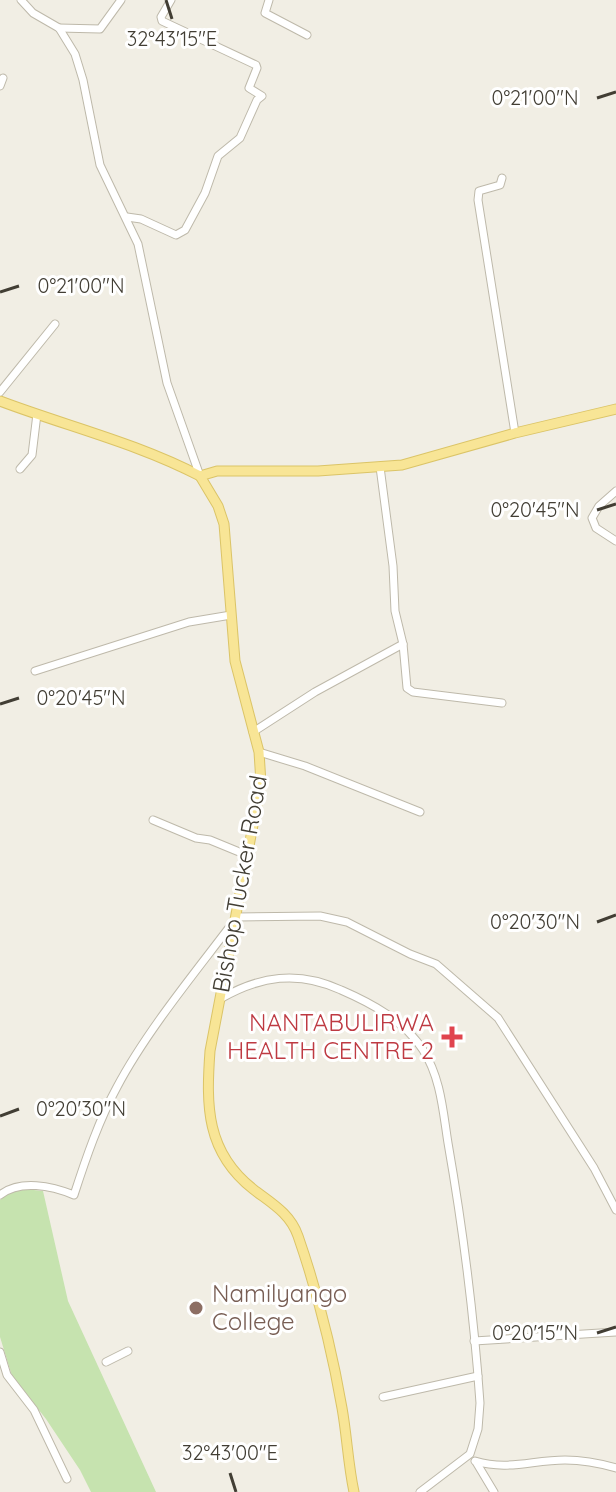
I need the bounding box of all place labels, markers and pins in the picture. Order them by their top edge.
place label: NANTABULIRWA HEALTH CENTRE 2 [227,1007,434,1065]
marker: NANTABULIRWA HEALTH CENTRE 2 [441,1026,463,1048]
place label: Namilyango College [212,1278,347,1336]
marker: Namilyango College [187,1299,205,1317]

